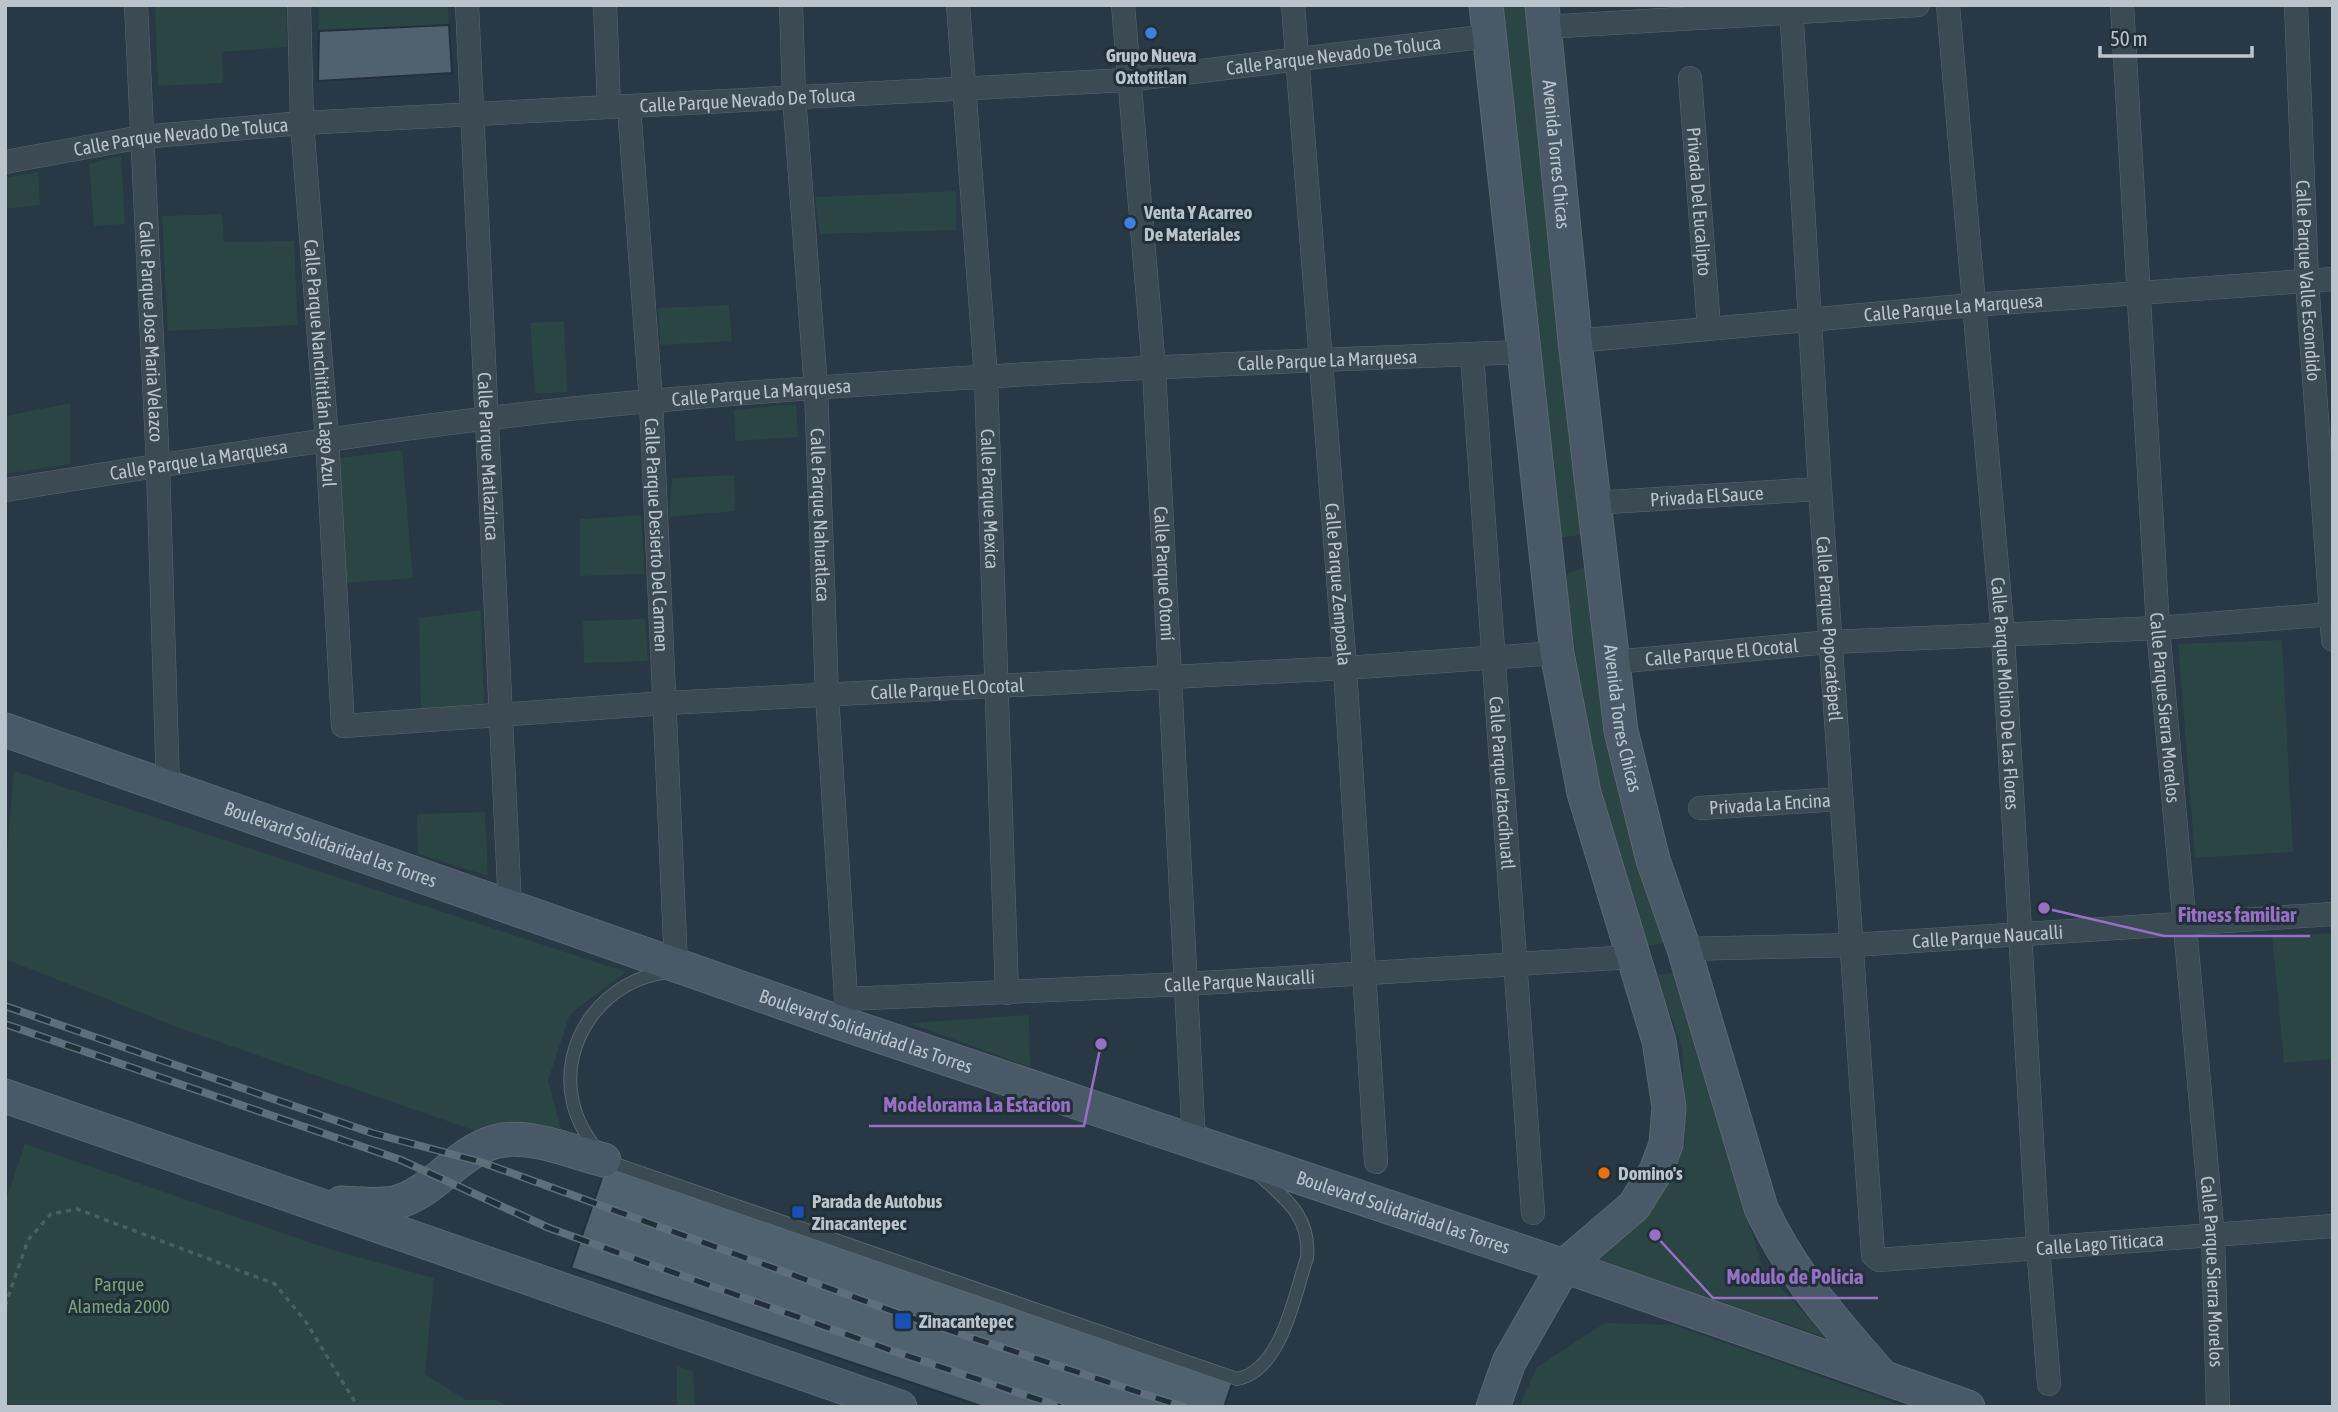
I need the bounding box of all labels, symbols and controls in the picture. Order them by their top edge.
scale bar [2100,14,2252,58]
marker: Grupo Nueva Oxtotitlan [1143,25,1159,41]
text: 50 m [2110,26,2148,50]
street label: Calle Parque Nevado De Toluca [1225,31,1442,79]
place label: Grupo Nueva Oxtotitlan [1106,44,1197,88]
street label: Avenida Torres Chicas [1538,79,1575,230]
street label: Calle Parque Nevado De Toluca [639,83,856,116]
street label: Calle Parque Nevado De Toluca [72,113,289,160]
street label: Privada Del Eucalipto [1683,127,1716,277]
street label: Calle Parque Valle Escondido [2292,180,2325,382]
place label: Venta Y Acarreo De Materiales [1143,201,1252,245]
marker: Venta Y Acarreo De Materiales [1122,215,1138,231]
street label: Calle Parque Jose Maria Velazco [135,221,168,443]
street label: Calle Parque Nanchititlán Lago Azul [300,239,341,488]
street label: Calle Parque La Marquesa [1863,289,2044,326]
street label: Calle Parque La Marquesa [1237,345,1418,375]
street label: Calle Parque Matlazinca [474,372,504,541]
street label: Calle Parque La Marquesa [671,374,852,410]
street label: Calle Parque Desierto Del Carmen [641,418,673,653]
street label: Calle Parque Nahuatlaca [806,428,835,602]
street label: Calle Parque Mexica [977,428,1004,569]
street label: Calle Parque La Marquesa [108,435,289,484]
street label: Privada El Sauce [1649,482,1764,510]
street label: Calle Parque Zempoala [1321,502,1356,666]
street label: Calle Parque Otomí [1150,506,1179,641]
street label: Calle Parque Popocatépetl [1812,536,1847,722]
street label: Calle Parque Molino De Las Flores [1987,576,2024,811]
street label: Calle Parque Sierra Morelos [2146,612,2185,804]
street label: Calle Parque El Ocotal [1644,634,1799,670]
street label: Avenida Torres Chicas [1600,643,1647,795]
street label: Calle Parque El Ocotal [870,674,1025,703]
street label: Calle Parque Iztaccíhuatl [1485,696,1520,870]
street label: Privada La Encina [1708,789,1831,818]
street label: Boulevard Solidaridad las Torres [221,797,440,892]
callout: Fitness familiar [2164,894,2310,936]
text: Fitness familiar [2178,902,2297,926]
street label: Calle Parque Naucalli [1912,920,2064,952]
street label: Calle Parque Naucalli [1164,965,1316,996]
street label: Boulevard Solidaridad las Torres [756,984,976,1077]
callout: Modelorama La Estacion [869,1084,1084,1126]
text: Modelorama La Estacion [883,1092,1071,1116]
place label: Domino's [1618,1162,1683,1184]
marker: Domino's [1596,1165,1612,1181]
street label: Boulevard Solidaridad las Torres [1294,1166,1513,1258]
street label: Calle Parque Sierra Morelos [2197,1175,2228,1368]
place label: Parada de Autobus Zinacantepec [812,1190,942,1234]
marker: Parada de Autobus Zinacantepec [790,1204,806,1220]
street label: Calle Lago Titicaca [2035,1228,2165,1259]
callout: Modulo de Policia [1713,1256,1878,1298]
text: Modulo de Policia [1726,1264,1864,1288]
park label: Parque Alameda 2000 [68,1273,170,1317]
place label: Zinacantepec [919,1310,1014,1332]
marker: Zinacantepec [893,1311,913,1331]

